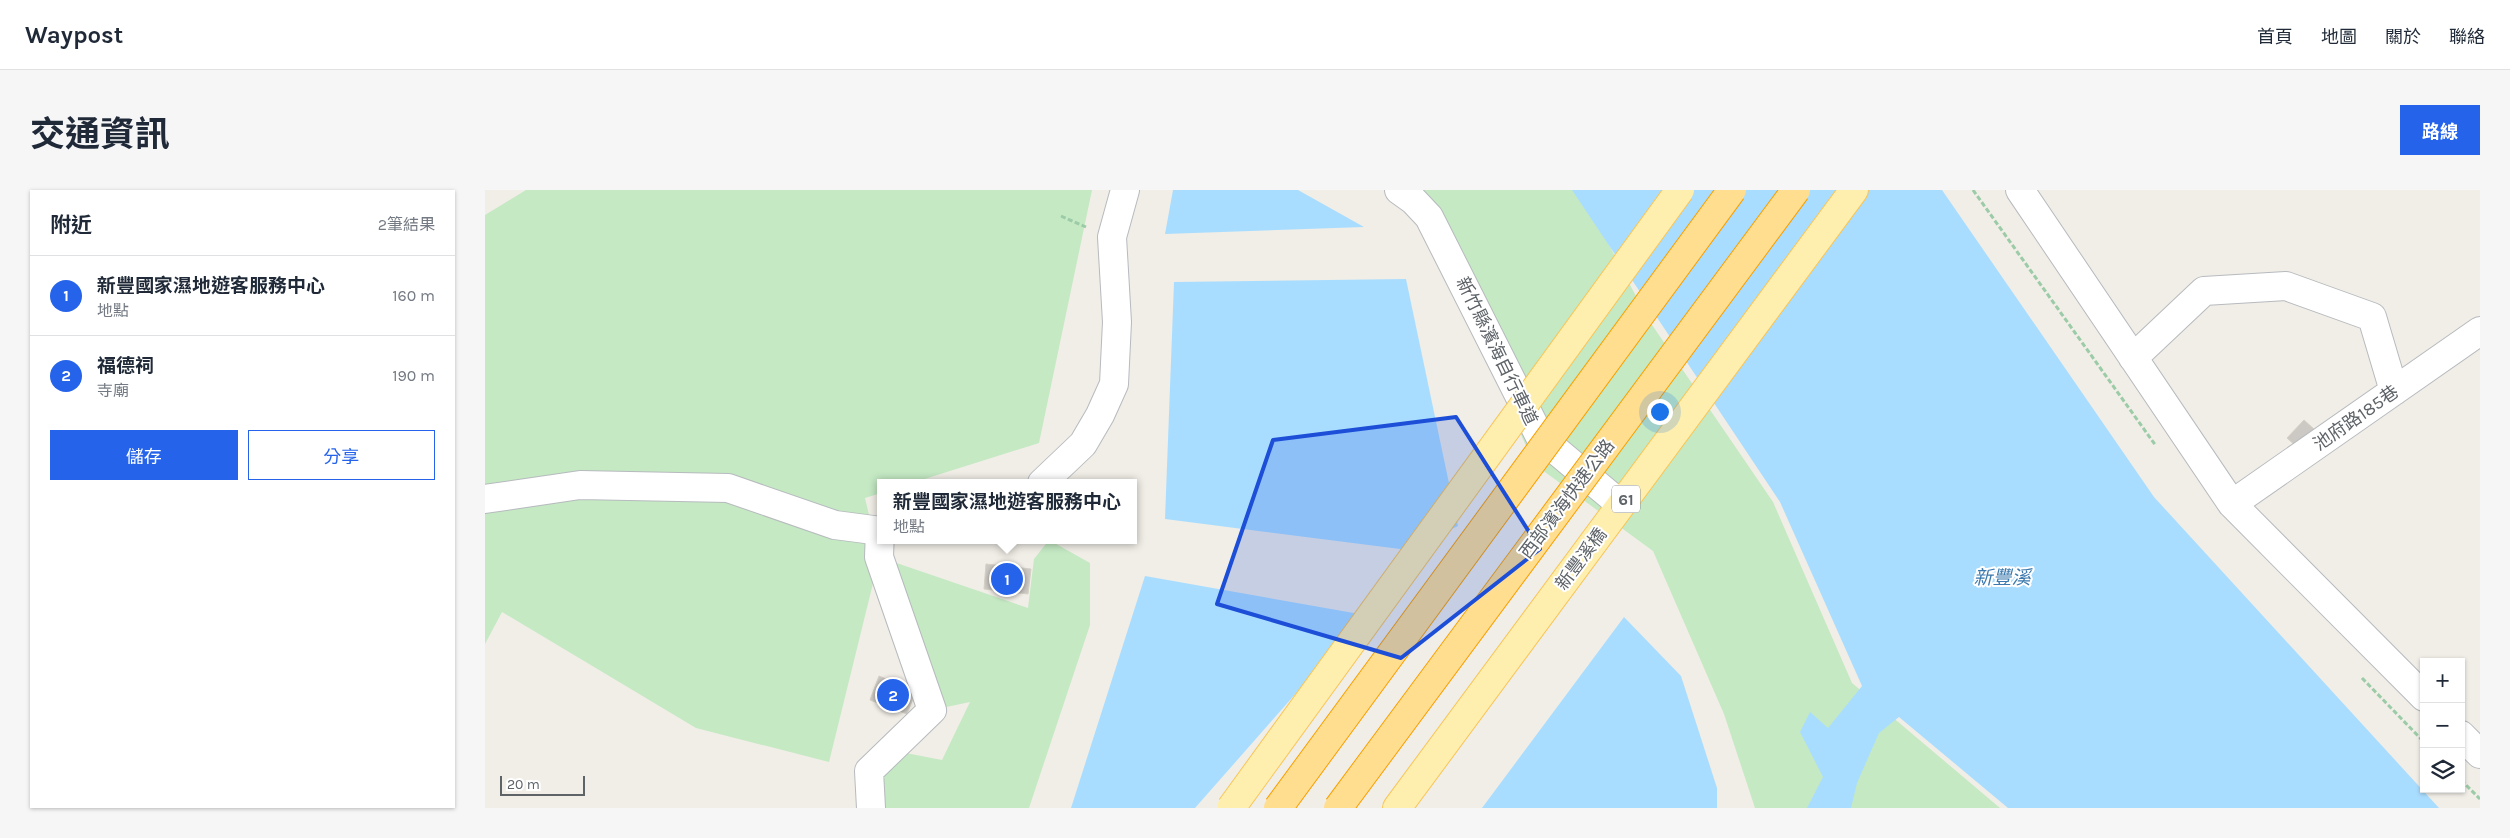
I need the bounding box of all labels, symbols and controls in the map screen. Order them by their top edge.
text: Waypost [25,21,123,49]
text: 首頁 [2257,26,2293,48]
text: 地圖 [2321,26,2357,48]
text: 關於 [2385,26,2421,48]
text: 聯絡 [2449,26,2485,48]
button: 路線 [2400,105,2480,155]
text: 交通資訊 [30,114,170,155]
text: 附近 [50,213,92,237]
text: 2筆結果 [378,215,435,234]
street label: 新竹縣濱海自行車道 [1452,273,1542,429]
text: 新豐國家濕地遊客服務中心 [97,275,325,297]
text: 1 [63,286,69,305]
text: 160 m [392,286,435,305]
text: 地點 [97,301,129,320]
text: 福德祠 [97,355,154,377]
text: 2 [61,366,71,385]
text: 190 m [392,366,435,385]
text: 寺廟 [97,381,129,400]
street label: 池府路185巷 [2309,381,2403,455]
your location [1647,399,1673,425]
button: 儲存 [50,430,238,480]
button: 分享 [248,430,435,480]
street label: 西部濱海快速公路 [1515,435,1619,563]
popup [877,479,1137,544]
road number: 61 [1612,486,1640,512]
text: 新豐國家濕地遊客服務中心 [893,491,1121,513]
text: 地點 [893,517,925,536]
street label: 新豐溪橋 [1551,524,1611,594]
pin: 1 [991,560,1023,598]
water label: 新豐溪 [1973,567,2033,589]
map controls [2420,658,2465,793]
button: + [2420,658,2465,703]
pin: 2 [877,676,909,714]
button: − [2420,703,2465,748]
button: layers [2420,748,2465,793]
scale bar [500,773,585,796]
text: 20 m [507,776,540,793]

